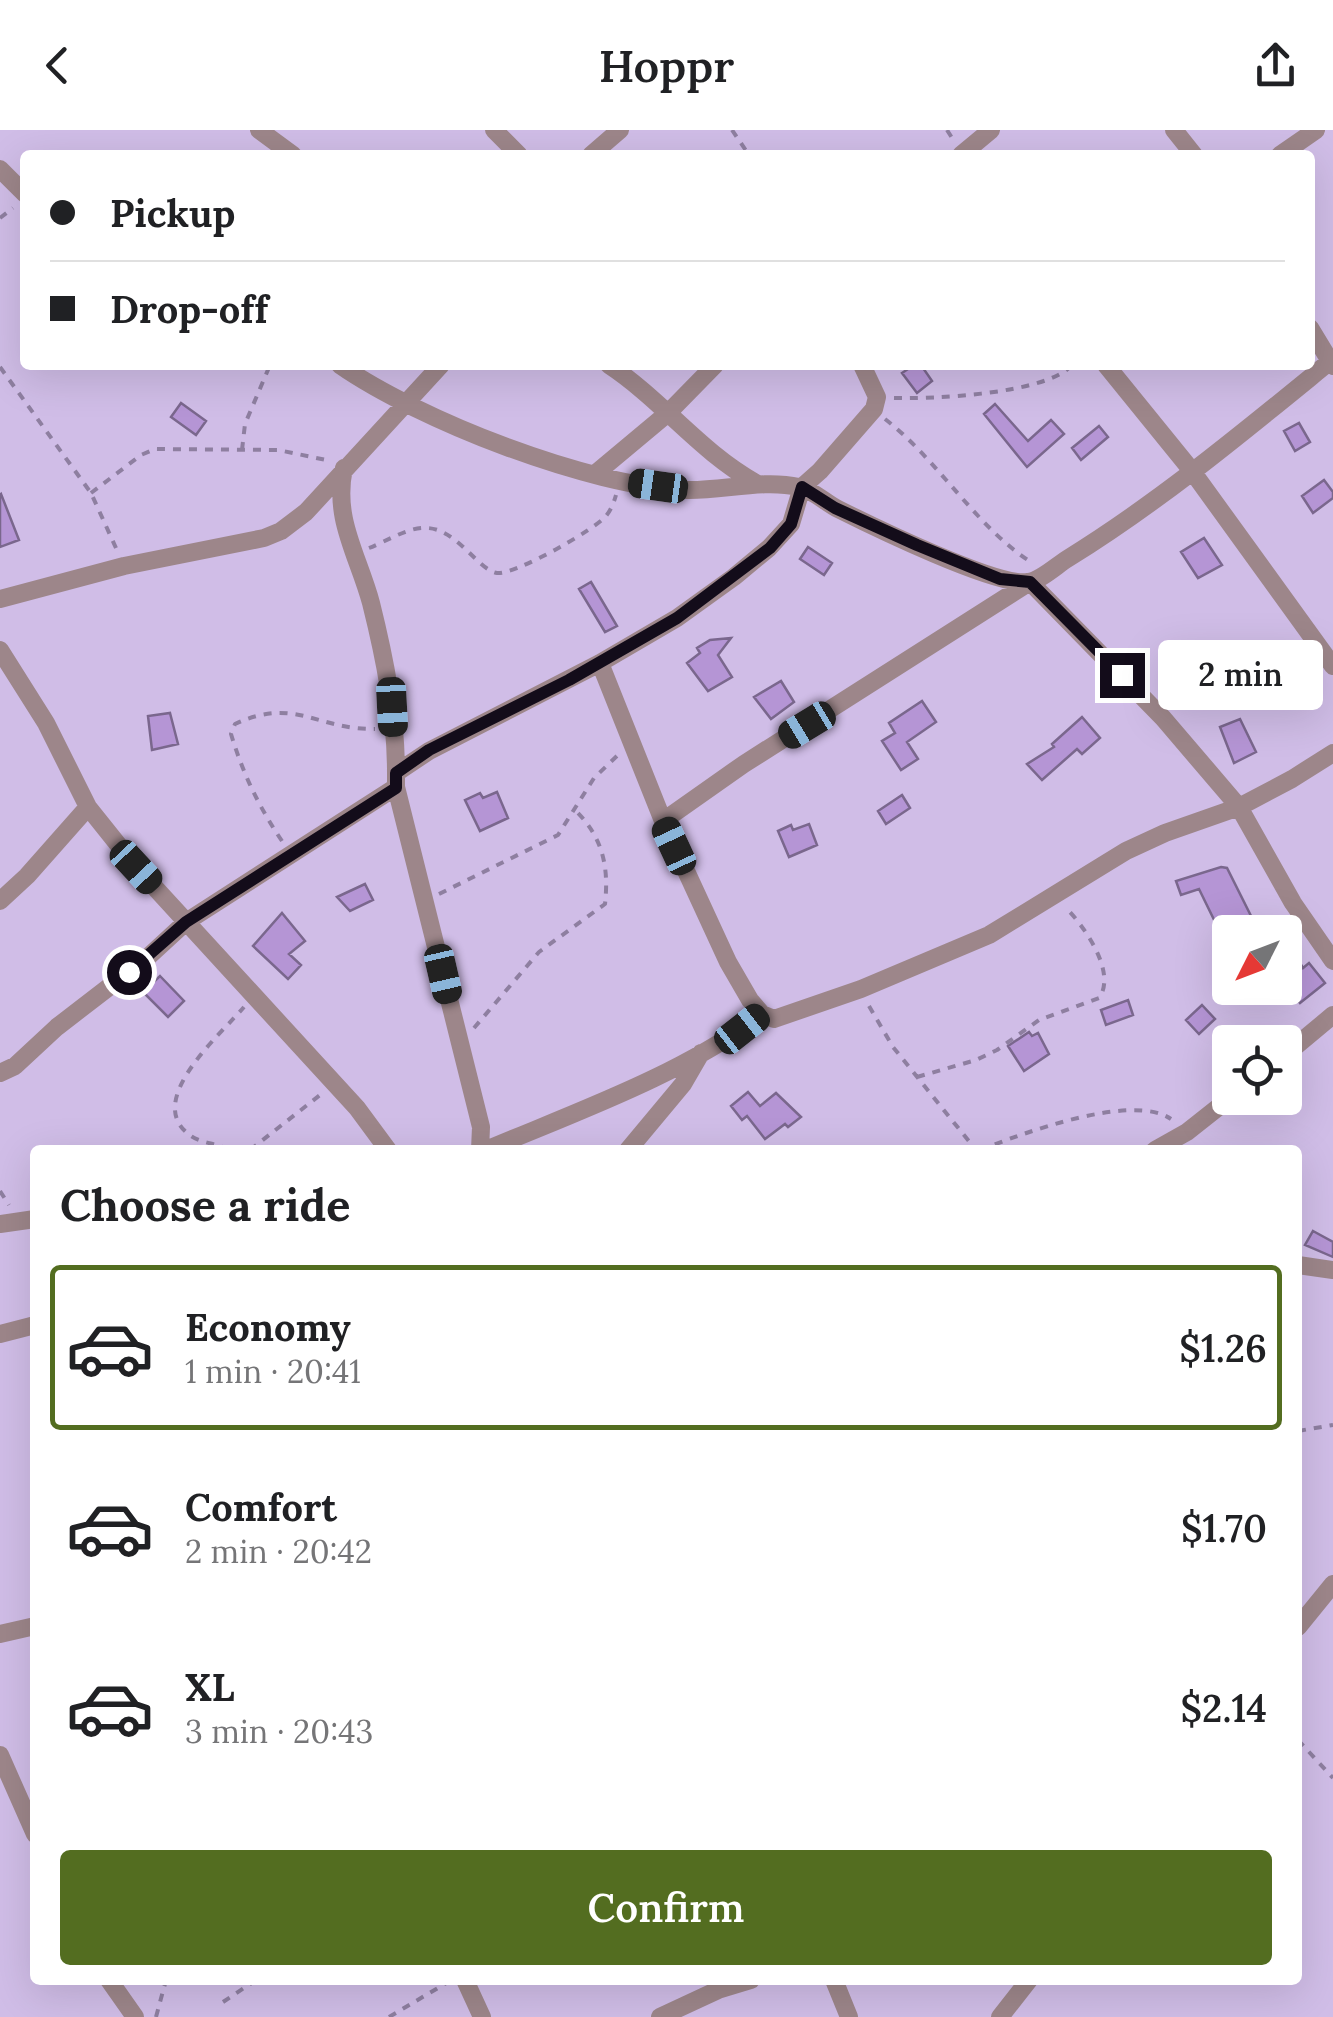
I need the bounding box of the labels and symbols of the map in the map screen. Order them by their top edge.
car [626,467,690,505]
callout: 2 min [1157,640,1322,710]
route end [1100,653,1145,698]
car [375,676,409,738]
car [774,697,840,753]
car [648,812,700,880]
car [105,835,167,899]
north arrow [1212,915,1302,1005]
car [422,941,464,1007]
route start [107,950,152,995]
car [709,999,775,1059]

